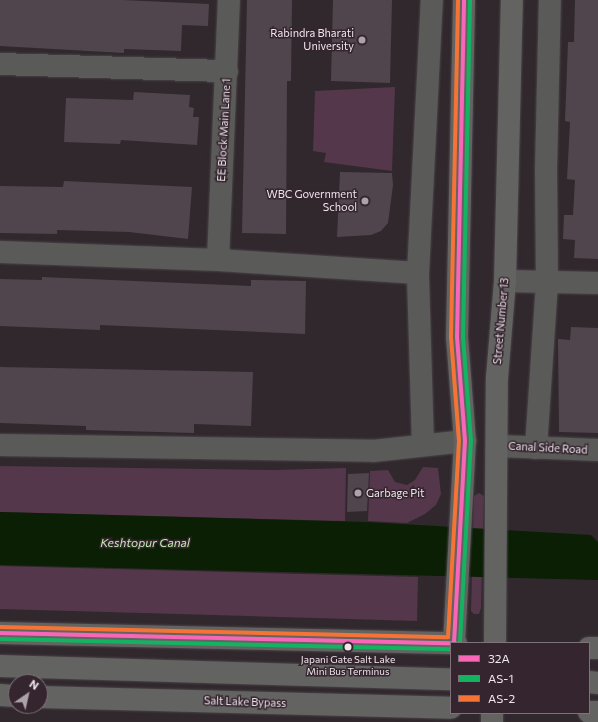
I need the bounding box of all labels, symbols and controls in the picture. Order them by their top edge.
place label: Rabindra Bharati University [270,27,354,53]
marker: Rabindra Bharati University [357,35,367,45]
street label: EE Block Main Lane 1 [215,78,233,182]
place label: WBC Government School [266,188,357,214]
marker: WBC Government School [360,196,370,206]
street label: Street Number 13 [491,277,511,365]
street label: Canal Side Road [508,439,588,457]
place label: Garbage Pit [366,486,424,500]
marker: Garbage Pit [353,488,363,498]
water label: Keshtopur Canal [100,536,190,550]
marker: Japani Gate Salt Lake Mini Bus Terminus [343,642,353,652]
legend [450,642,590,714]
text: 32A [488,651,510,665]
place label: Japani Gate Salt Lake Mini Bus Terminus [301,653,395,676]
text: AS-1 [488,671,514,685]
north arrow [8,674,48,714]
text: N [27,677,41,692]
text: AS-2 [488,691,515,705]
street label: Salt Lake Bypass [204,694,286,710]

